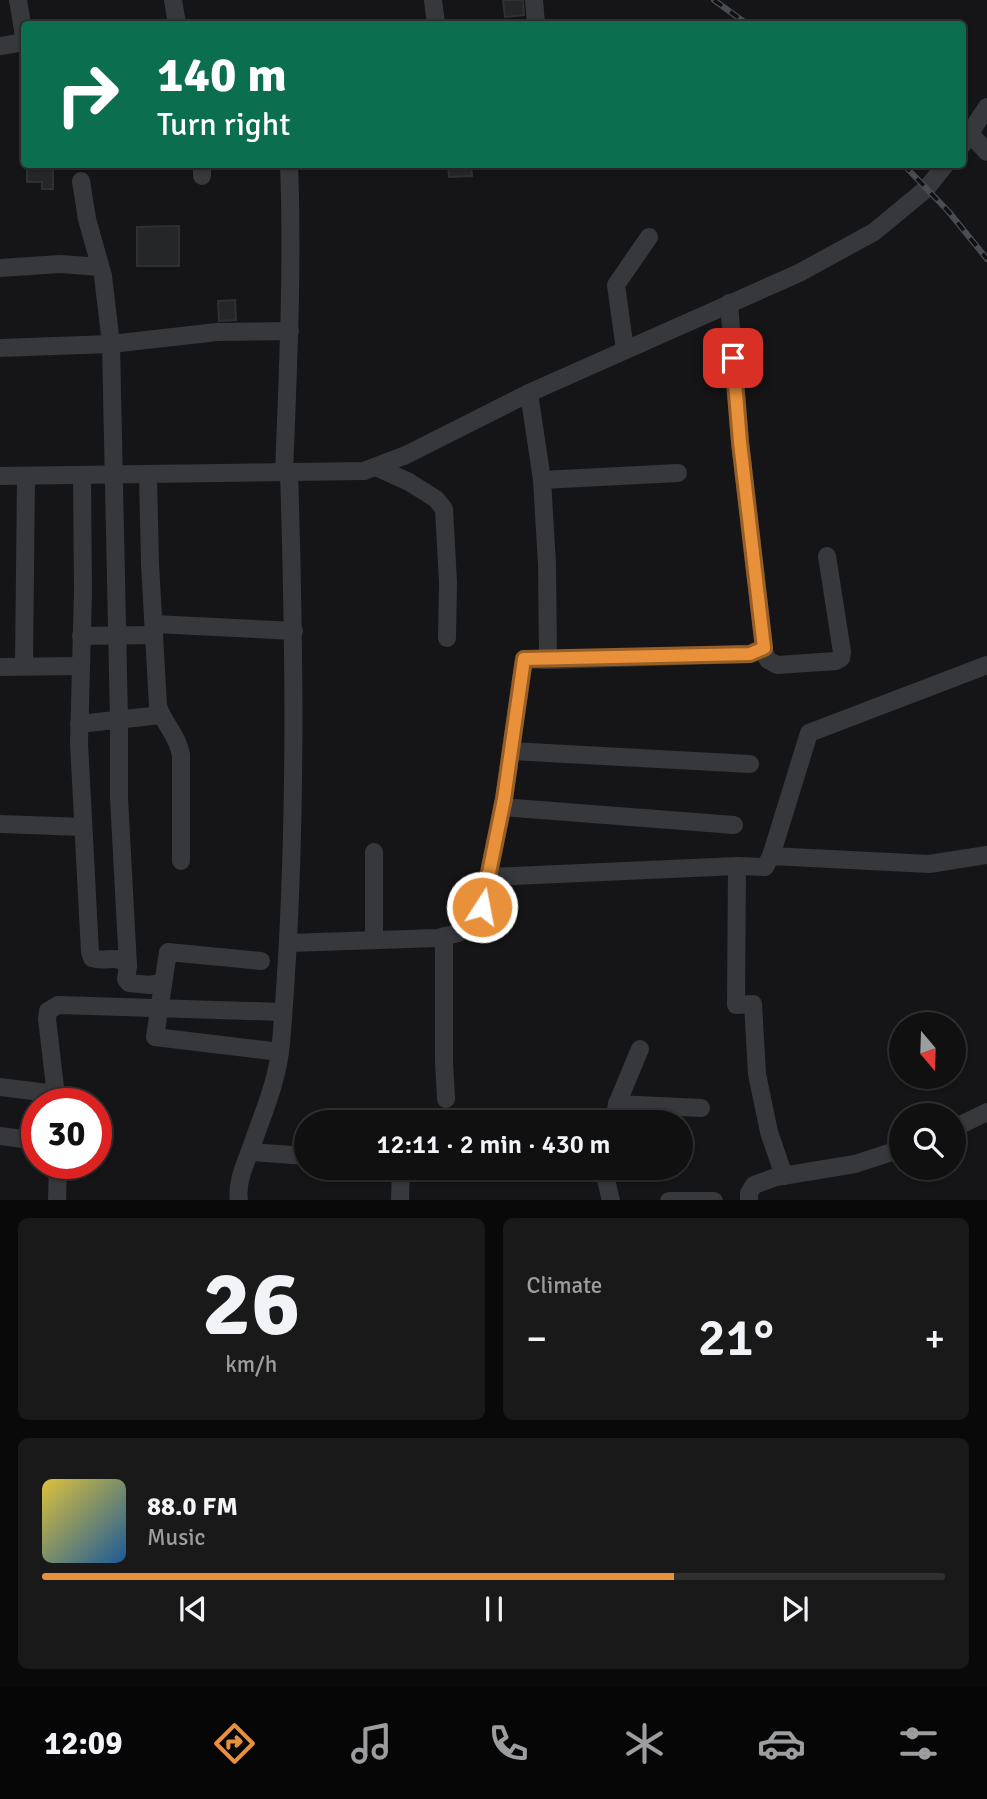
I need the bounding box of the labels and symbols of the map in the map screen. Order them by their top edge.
pin [703,328,763,388]
position arrow [445,870,519,944]
north arrow [889,1012,966,1088]
speed limit sign: 30 [21,1088,112,1179]

